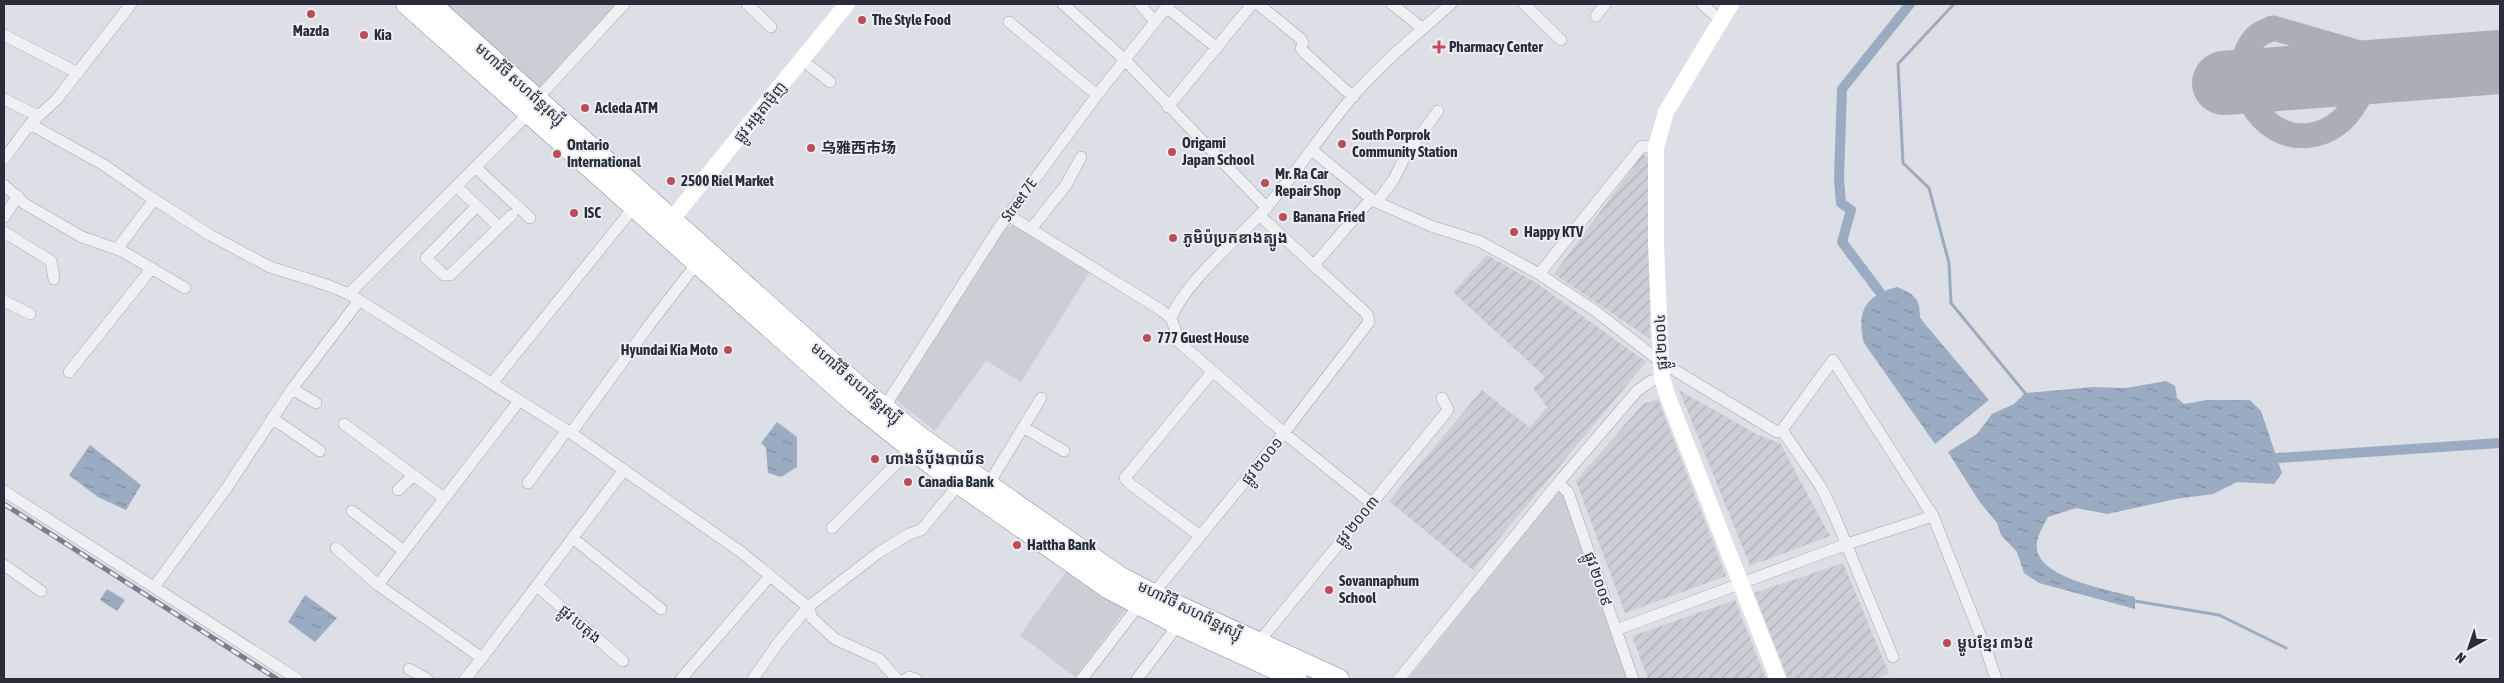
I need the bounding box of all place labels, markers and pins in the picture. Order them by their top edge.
marker: Mazda [305,8,317,20]
place label: The Style Food [872,11,951,28]
marker: The Style Food [856,14,868,26]
place label: Mazda [293,22,329,39]
place label: Kia [374,26,392,43]
marker: Kia [358,29,370,41]
place label: Pharmacy Center [1449,38,1543,55]
marker: Pharmacy Center [1433,41,1445,53]
place label: Acleda ATM [594,99,658,116]
marker: Acleda ATM [579,102,591,114]
place label: South Porprok Community Station [1352,126,1458,160]
place label: Origami Japan School [1181,134,1255,168]
place label: Ontario International [567,136,642,170]
marker: South Porprok Community Station [1336,138,1348,150]
place label: 乌雅西市场 [821,139,896,156]
marker: 乌雅西市场 [805,142,817,154]
marker: Origami Japan School [1166,146,1178,158]
marker: Ontario International [551,148,563,160]
place label: Mr. Ra Car Repair Shop [1275,165,1341,199]
place label: 2500 Riel Market [681,172,775,189]
marker: 2500 Riel Market [665,175,677,187]
marker: Mr. Ra Car Repair Shop [1259,177,1271,189]
place label: ISC [584,204,601,221]
marker: ISC [568,207,580,219]
place label: Banana Fried [1293,208,1365,225]
marker: Banana Fried [1277,211,1289,223]
place label: Happy KTV [1524,223,1584,240]
marker: Happy KTV [1508,226,1520,238]
place label: ភូមិប៉ប្រកខាងត្បូង [1183,228,1288,252]
marker: ភូមិប៉ប្រកខាងត្បូង [1167,232,1179,244]
place label: 777 Guest House [1157,329,1249,346]
marker: 777 Guest House [1141,332,1153,344]
place label: Hyundai Kia Moto [621,341,718,358]
marker: Hyundai Kia Moto [722,344,734,356]
place label: ហាងនំបុ័ងបាយ័ន [885,448,985,469]
marker: ហាងនំបុ័ងបាយ័ន [869,453,881,465]
place label: Canadia Bank [918,473,994,490]
marker: Canadia Bank [902,476,914,488]
place label: Hattha Bank [1027,536,1096,553]
marker: Hattha Bank [1011,539,1023,551]
place label: Sovannaphum School [1339,572,1419,606]
marker: Sovannaphum School [1323,584,1335,596]
place label: ម្ហូបខ្មែរ ៣៦៥ [1957,634,2033,657]
marker: ម្ហូបខ្មែរ ៣៦៥ [1941,637,1953,649]

